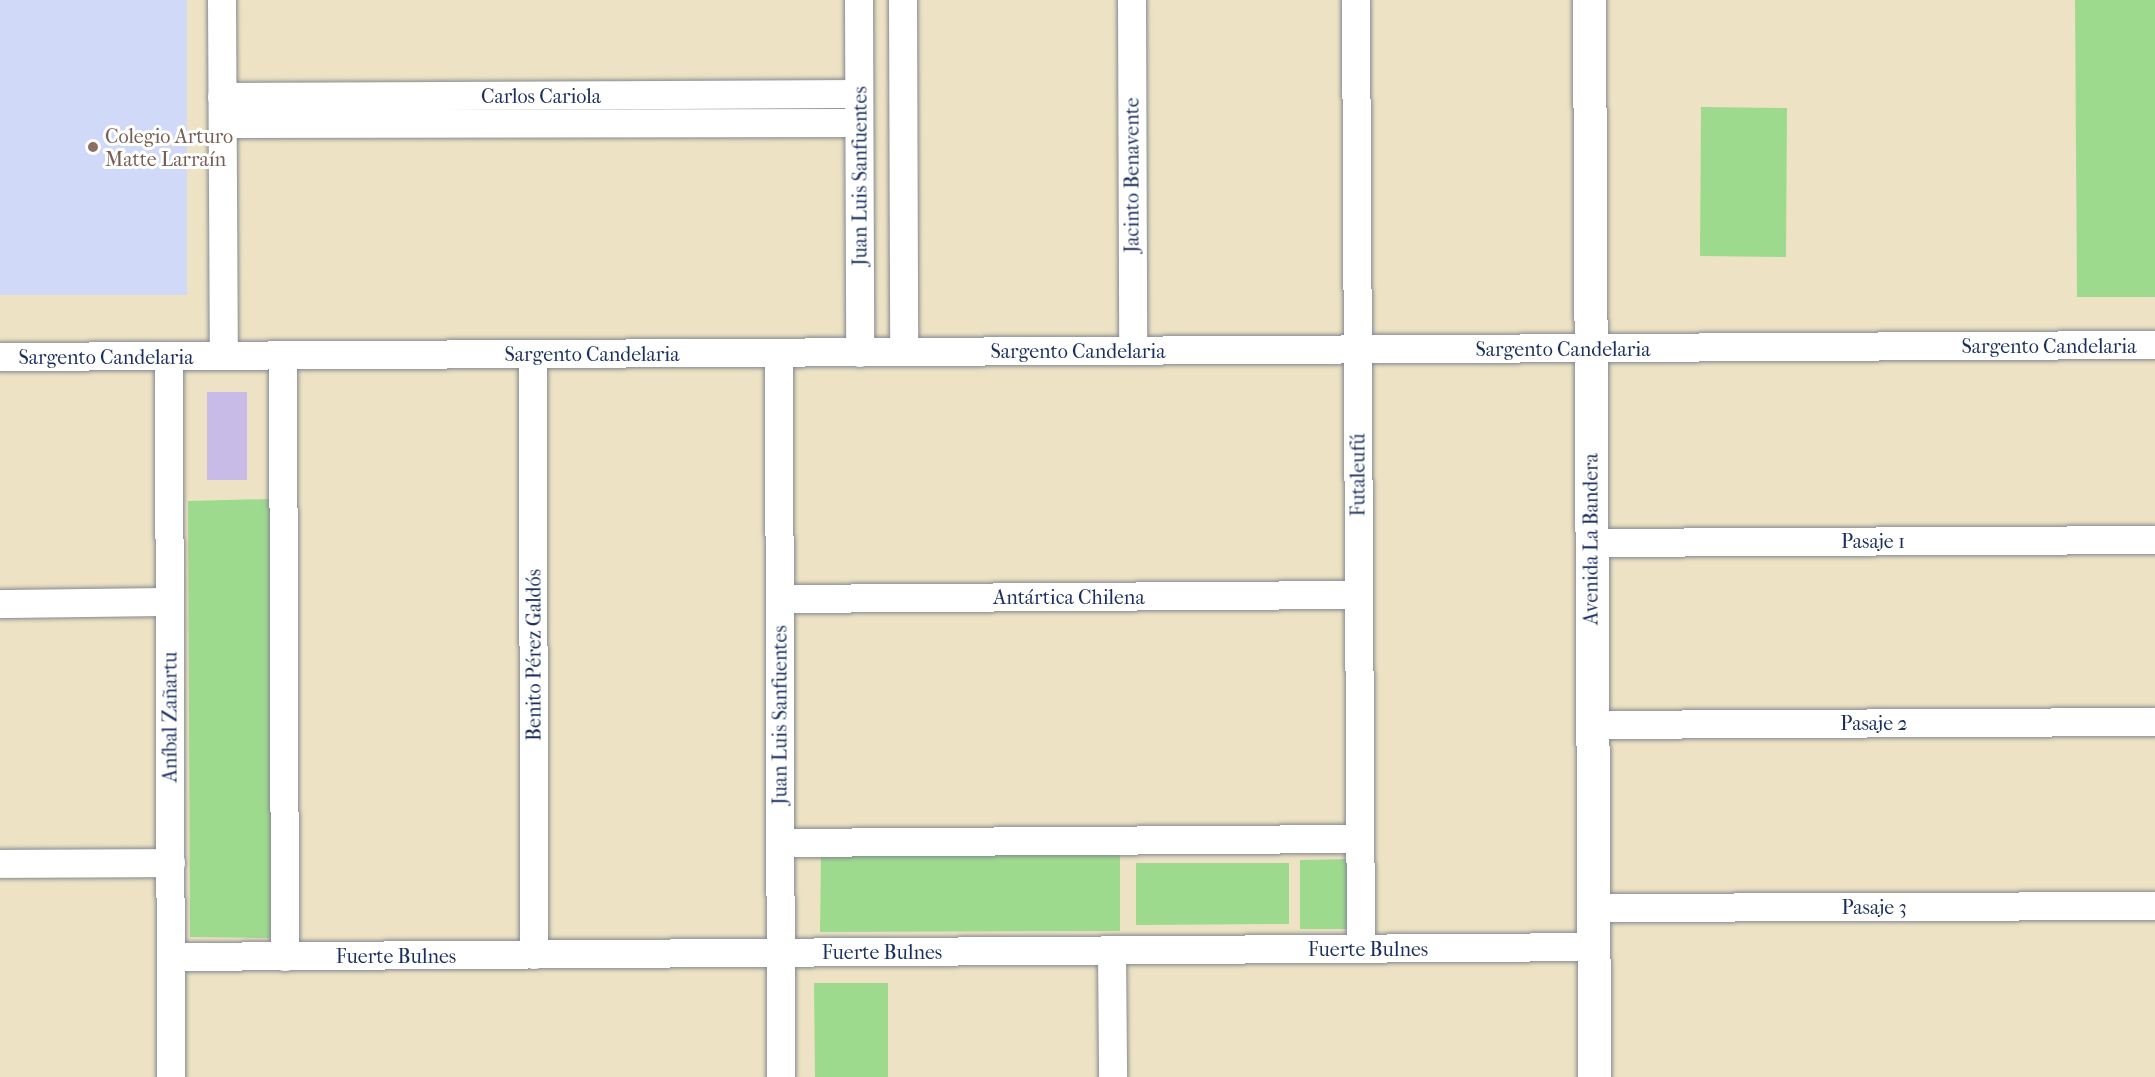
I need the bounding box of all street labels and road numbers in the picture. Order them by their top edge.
street label: Carlos Cariola [481,84,601,108]
street label: Juan Luis Sanfuentes [848,86,872,266]
street label: Jacinto Benavente [1120,97,1144,253]
street label: Sargento Candelaria [1961,334,2137,358]
street label: Sargento Candelaria [1475,337,1651,361]
street label: Sargento Candelaria [990,339,1166,363]
street label: Sargento Candelaria [504,342,680,366]
street label: Sargento Candelaria [18,345,194,369]
street label: Futaleufú [1346,434,1370,516]
street label: Avenida La Bandera [1579,453,1603,625]
street label: Pasaje 1 [1841,529,1905,553]
street label: Benito Pérez Galdós [522,569,546,741]
street label: Antártica Chilena [993,585,1145,609]
street label: Juan Luis Sanfuentes [768,625,792,805]
street label: Aníbal Zañartu [158,652,182,782]
street label: Pasaje 2 [1840,711,1908,735]
street label: Pasaje 3 [1841,895,1907,919]
street label: Fuerte Bulnes [1308,937,1428,961]
street label: Fuerte Bulnes [822,940,942,964]
street label: Fuerte Bulnes [336,944,456,968]

